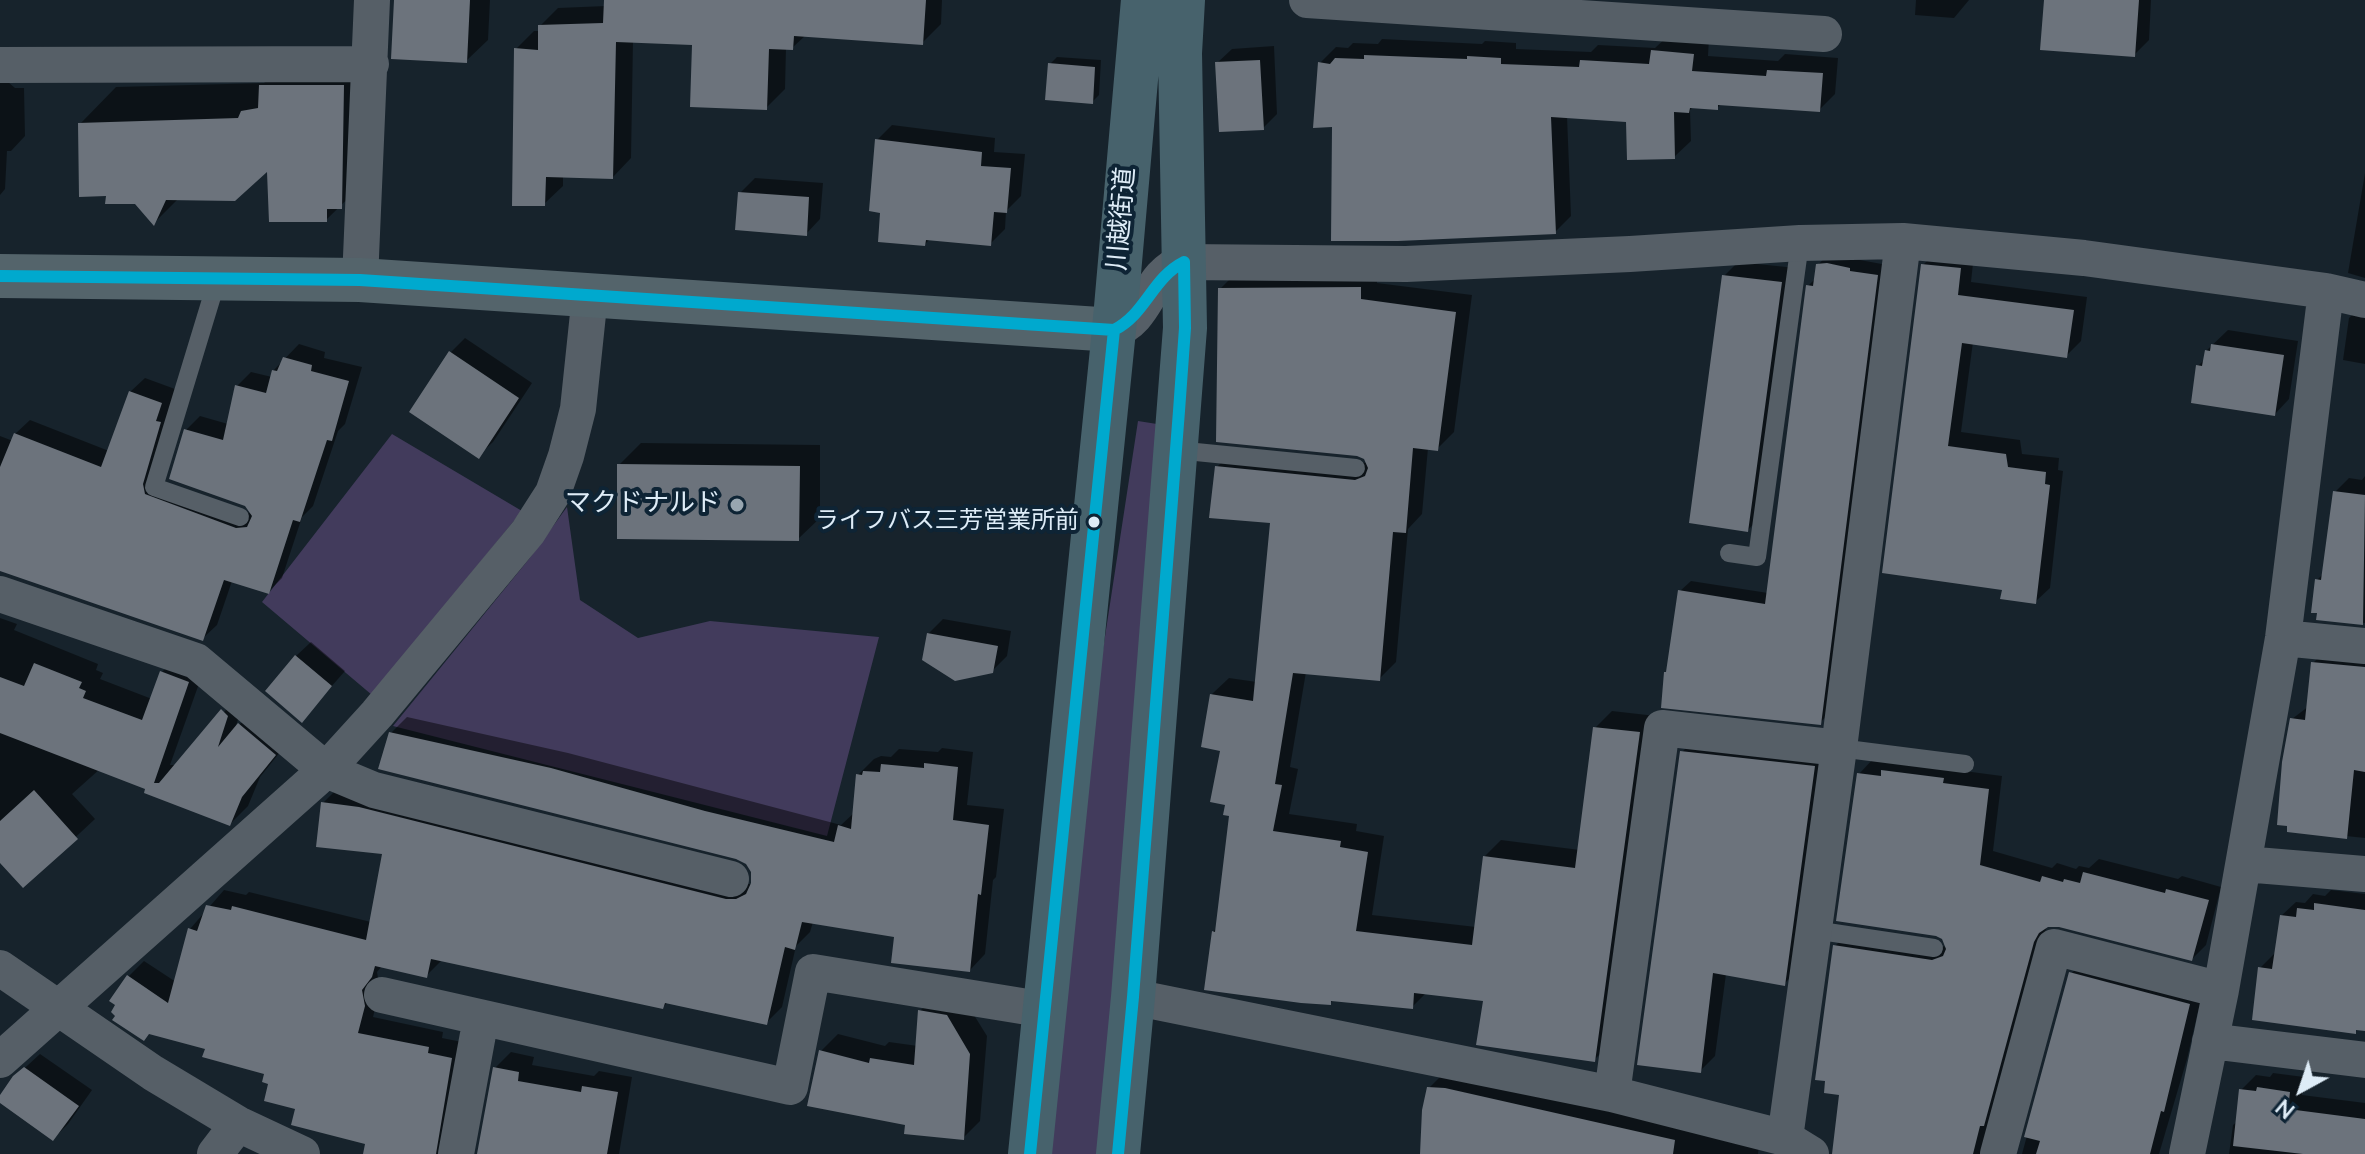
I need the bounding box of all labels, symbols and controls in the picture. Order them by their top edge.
street label: 川越街道 [1103,166,1143,272]
place label: マクドナルド [565,489,721,521]
marker: マクドナルド [728,496,746,514]
place label: ライフバス三芳営業所前 [815,508,1079,536]
marker: ライフバス三芳営業所前 [1086,514,1102,530]
north arrow [2261,1050,2341,1130]
text: N [2270,1092,2302,1125]

